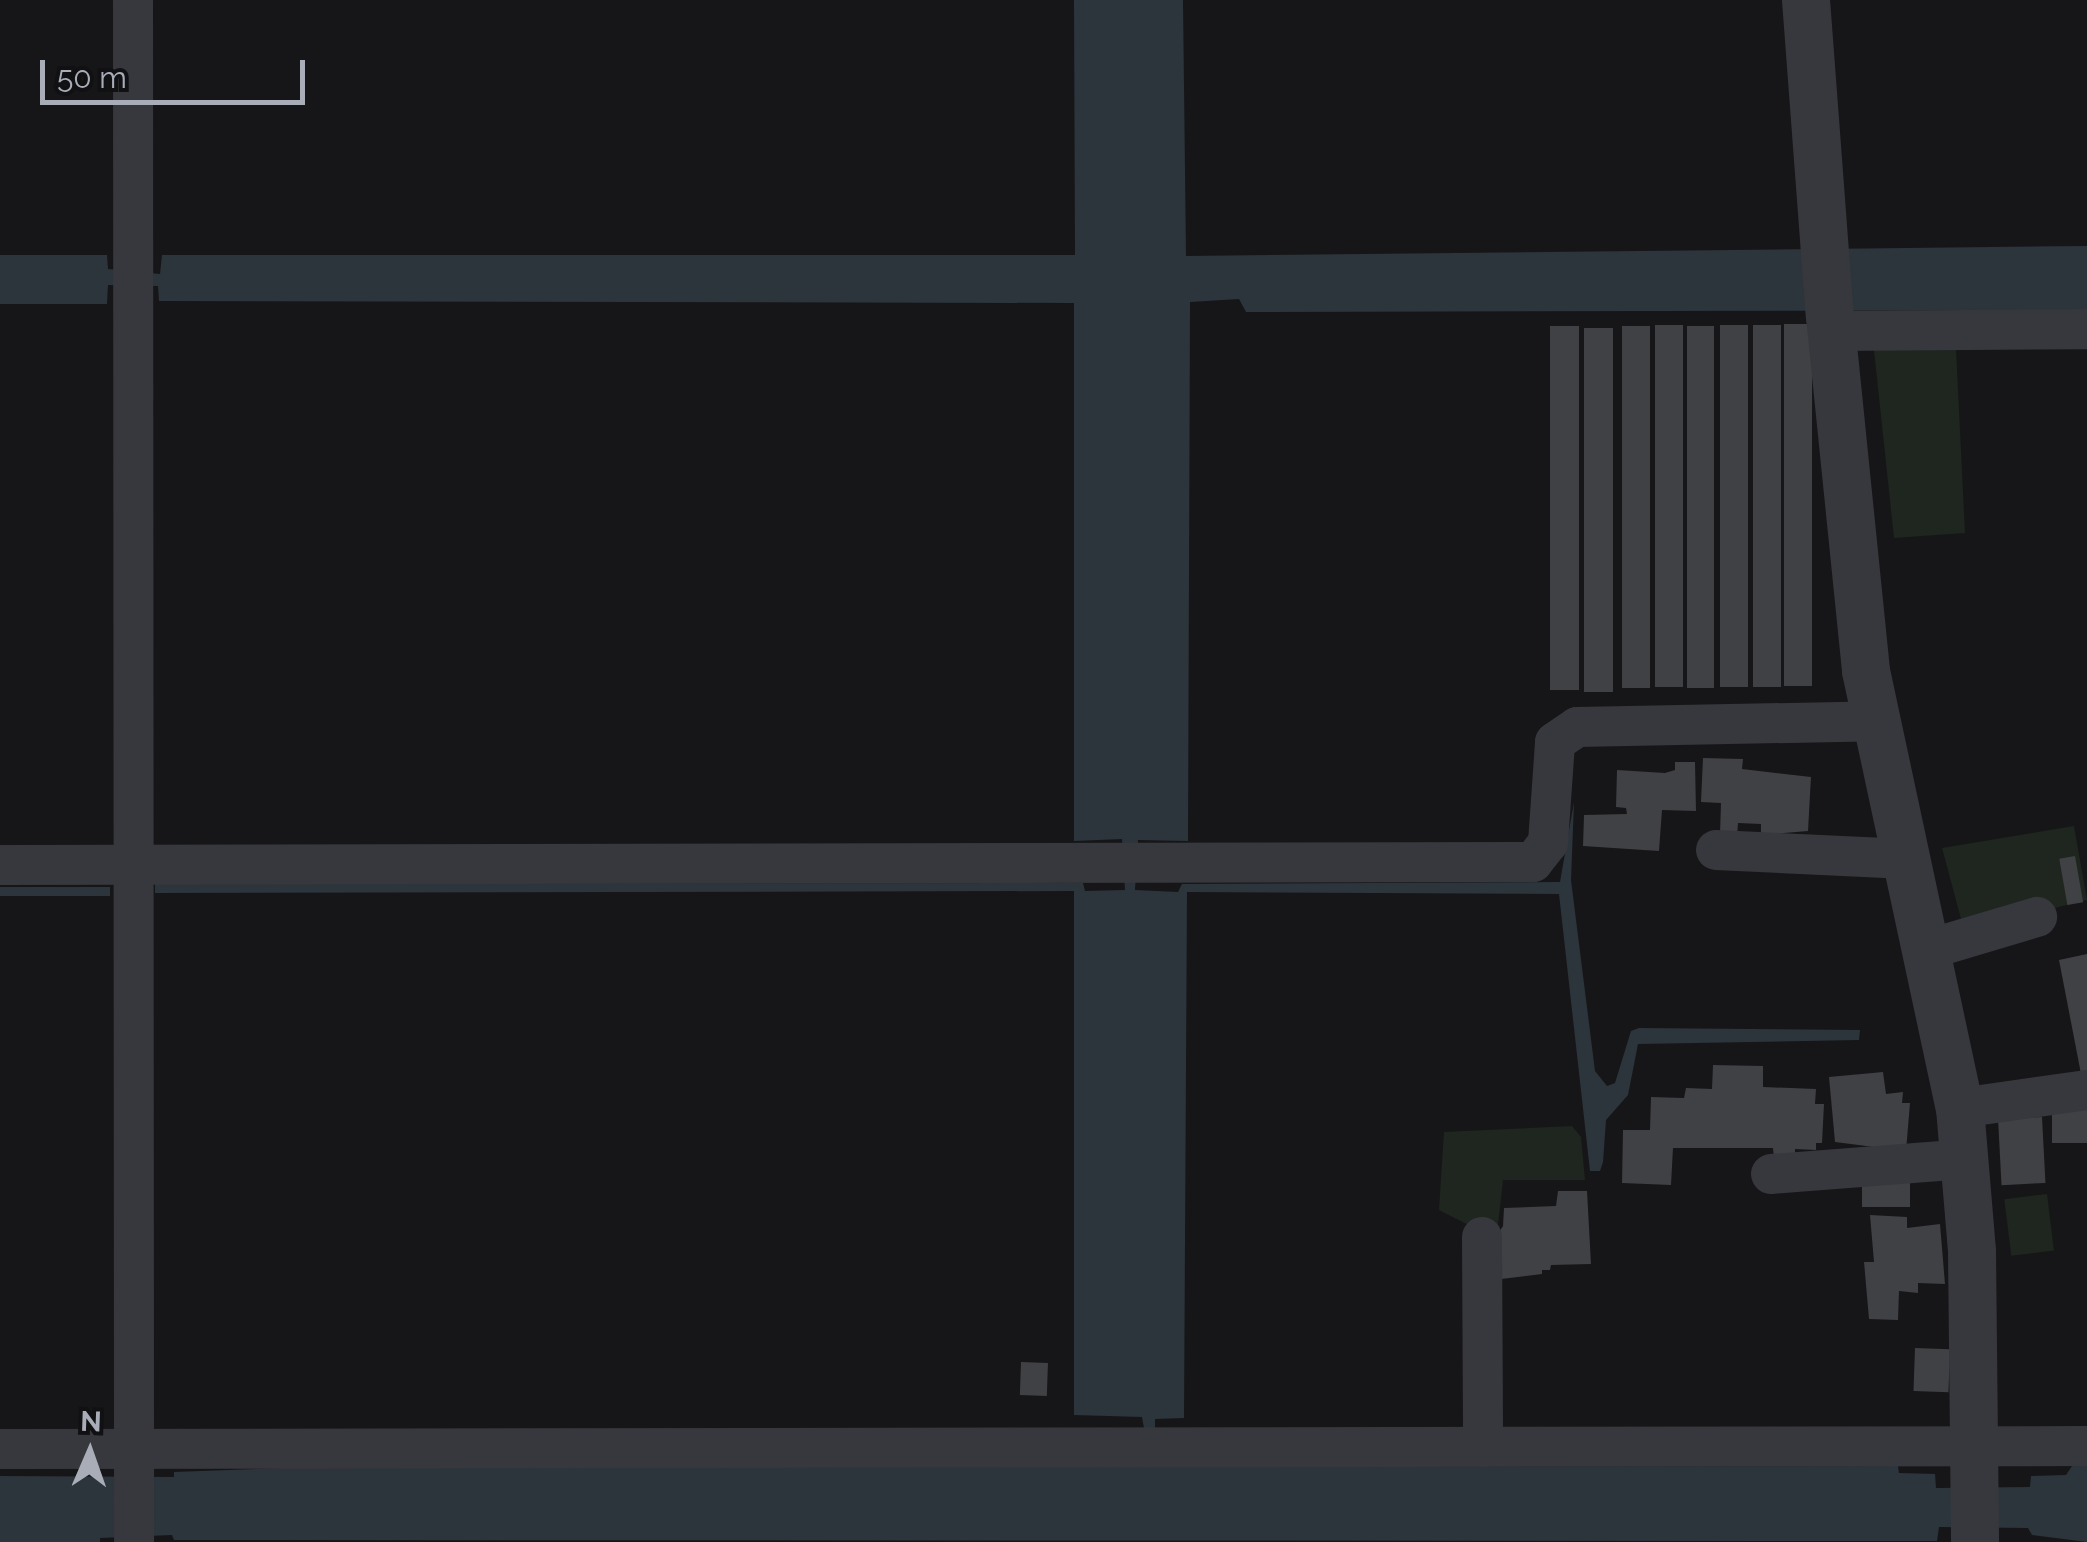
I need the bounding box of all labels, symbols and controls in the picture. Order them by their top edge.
scale bar [45,40,310,102]
text: 50 m [57,60,127,95]
north arrow [40,1402,140,1502]
text: N [80,1405,102,1438]

